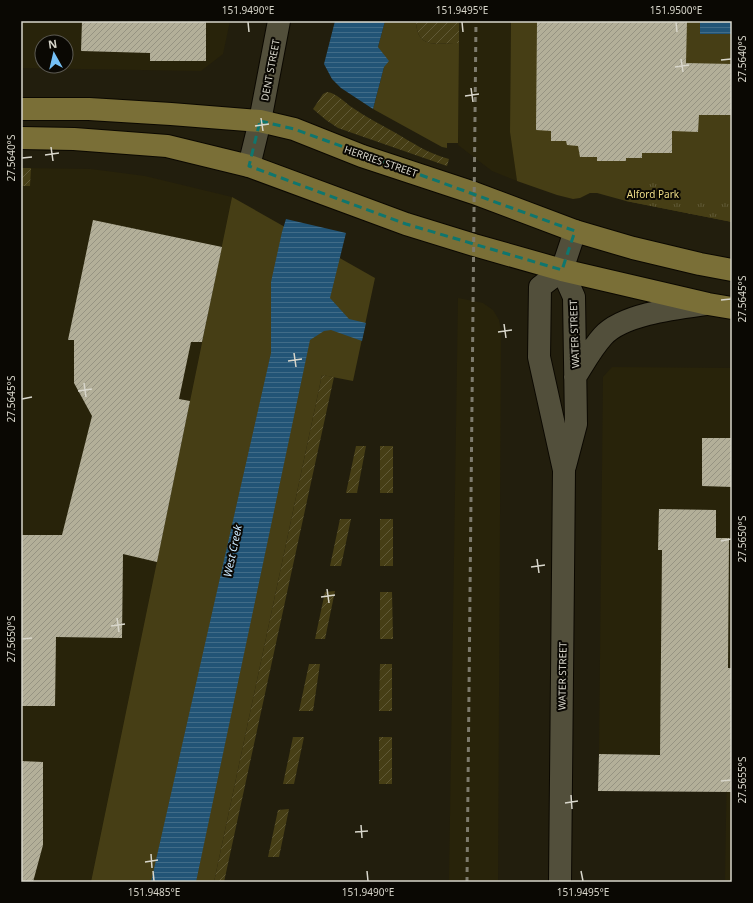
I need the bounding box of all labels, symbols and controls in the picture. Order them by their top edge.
text: 151.9490°E [222,3,274,17]
text: 151.9495°E [436,3,488,17]
text: 151.9500°E [650,3,702,17]
north arrow [34,34,74,74]
text: 27.5640°S [735,35,749,82]
text: N [47,36,58,52]
street label: DENT STREET [257,38,283,102]
text: 27.5640°S [4,134,18,181]
street label: HERRIES STREET [343,142,420,180]
park label: Alford Park [627,187,680,201]
text: 27.5645°S [735,275,749,322]
street label: WATER STREET [566,299,582,368]
text: 27.5645°S [4,375,18,422]
text: 27.5650°S [735,515,749,562]
water label: West Creek [219,523,245,578]
text: 27.5650°S [4,615,18,662]
street label: WATER STREET [554,641,570,710]
text: 27.5655°S [735,756,749,803]
text: 151.9485°E [128,885,180,899]
text: 151.9490°E [342,885,394,899]
text: 151.9495°E [557,885,609,899]

